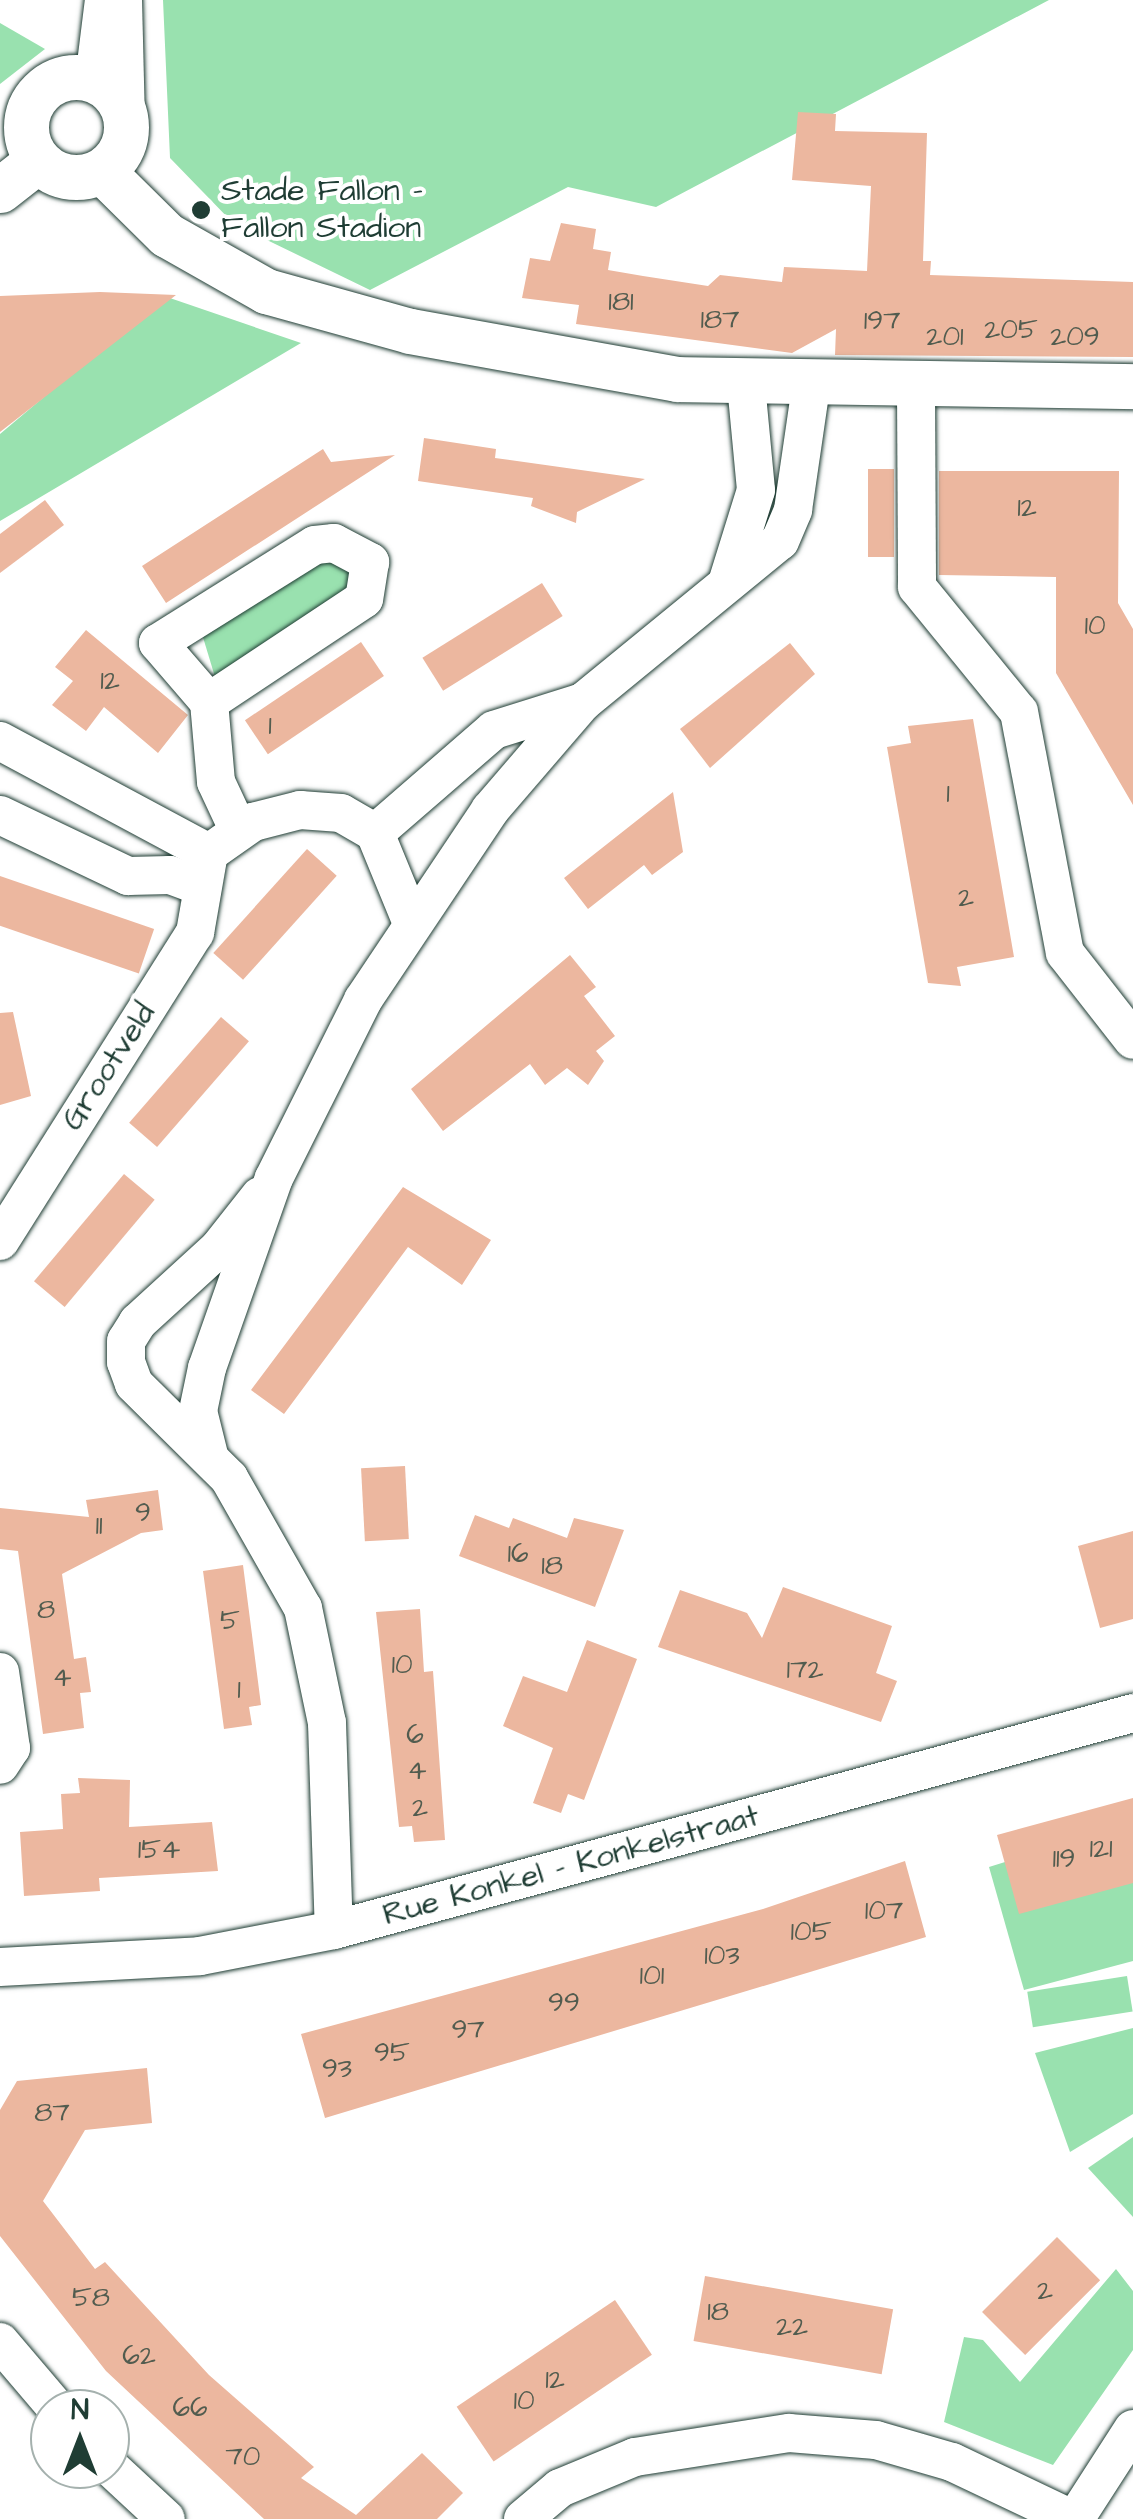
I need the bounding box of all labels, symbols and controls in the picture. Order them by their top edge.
place label: Stade Fallon - Fallon Stadion [221,173,423,248]
marker: Stade Fallon - Fallon Stadion [190,199,212,221]
house number: 181 [608,285,634,319]
house number: 187 [701,303,739,337]
house number: 197 [864,304,900,338]
house number: 205 [984,313,1038,347]
house number: 201 [926,320,964,354]
house number: 209 [1050,320,1100,354]
house number: 12 [1017,491,1037,525]
house number: 10 [1084,609,1106,643]
house number: 12 [100,664,120,698]
house number: 1 [268,709,272,743]
house number: 1 [946,777,950,811]
house number: 2 [958,881,974,915]
street label: Grootveld [54,996,164,1138]
house number: 9 [135,1496,151,1530]
house number: 11 [95,1509,103,1543]
house number: 16 [507,1537,529,1571]
house number: 18 [541,1549,563,1583]
house number: 8 [37,1593,55,1627]
house number: 5 [220,1604,240,1638]
house number: 10 [391,1648,413,1682]
house number: 172 [787,1653,823,1687]
house number: 4 [52,1661,72,1695]
house number: 1 [237,1673,241,1707]
house number: 6 [406,1718,424,1752]
house number: 4 [407,1754,427,1788]
house number: 2 [412,1791,428,1825]
street label: Rue Konkel - Konkelstraat [379,1797,763,1935]
house number: 121 [1089,1832,1113,1866]
house number: 154 [138,1833,180,1867]
house number: 119 [1052,1842,1076,1876]
house number: 107 [865,1894,903,1928]
house number: 105 [790,1915,832,1949]
house number: 103 [704,1939,740,1973]
house number: 101 [640,1959,664,1993]
house number: 99 [548,1986,580,2020]
house number: 97 [451,2013,485,2047]
house number: 95 [374,2036,410,2070]
house number: 93 [322,2052,352,2086]
house number: 87 [34,2096,70,2130]
house number: 2 [1037,2274,1053,2308]
house number: 58 [72,2281,110,2315]
house number: 18 [707,2295,729,2329]
house number: 22 [776,2310,808,2344]
house number: 62 [122,2339,156,2373]
house number: 12 [545,2363,565,2397]
house number: 10 [513,2384,535,2418]
north arrow [30,2389,130,2489]
text: N [71,2391,89,2430]
house number: 66 [172,2391,208,2425]
house number: 70 [226,2440,260,2474]

